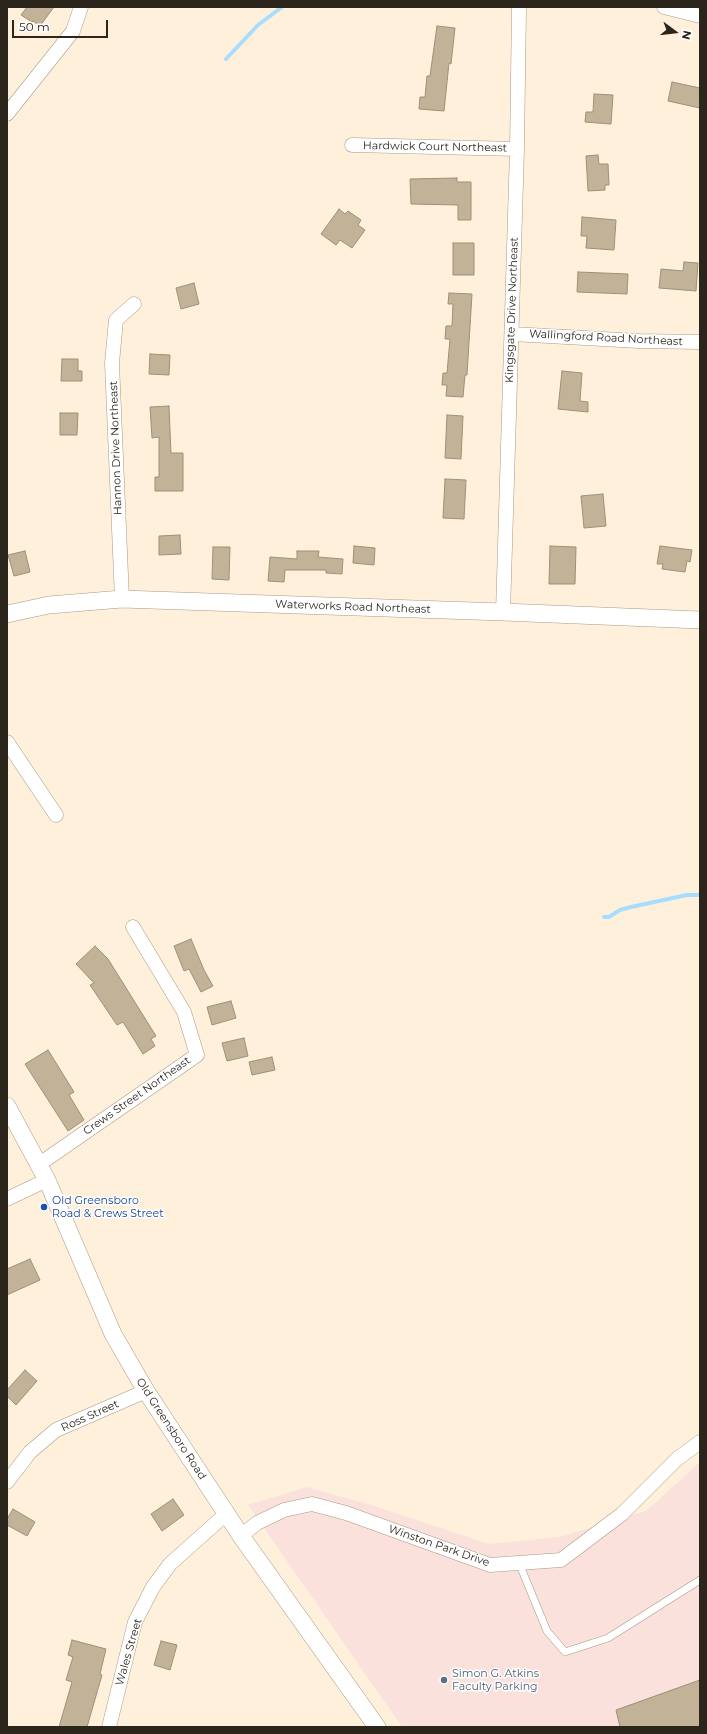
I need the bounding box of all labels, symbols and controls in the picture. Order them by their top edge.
scale bar [14,12,110,38]
north arrow [655,12,695,52]
text: 50 m [19,19,50,34]
text: N [679,29,695,41]
street label: Hardwick Court Northeast [363,139,507,155]
street label: Kingsgate Drive Northeast [503,237,521,383]
street label: Wallingford Road Northeast [529,327,683,349]
street label: Hannon Drive Northeast [107,381,125,515]
street label: Waterworks Road Northeast [275,598,431,616]
street label: Crews Street Northeast [81,1054,193,1138]
place label: Old Greensboro Road & Crews Street [52,1194,164,1220]
marker: Old Greensboro Road & Crews Street [39,1202,49,1212]
street label: Old Greensboro Road [133,1376,209,1482]
street label: Ross Street [59,1397,121,1435]
street label: Winston Park Drive [387,1522,491,1570]
street label: Wales Street [113,1617,145,1687]
place label: Simon G. Atkins Faculty Parking [452,1667,539,1693]
marker: Simon G. Atkins Faculty Parking [439,1675,449,1685]

